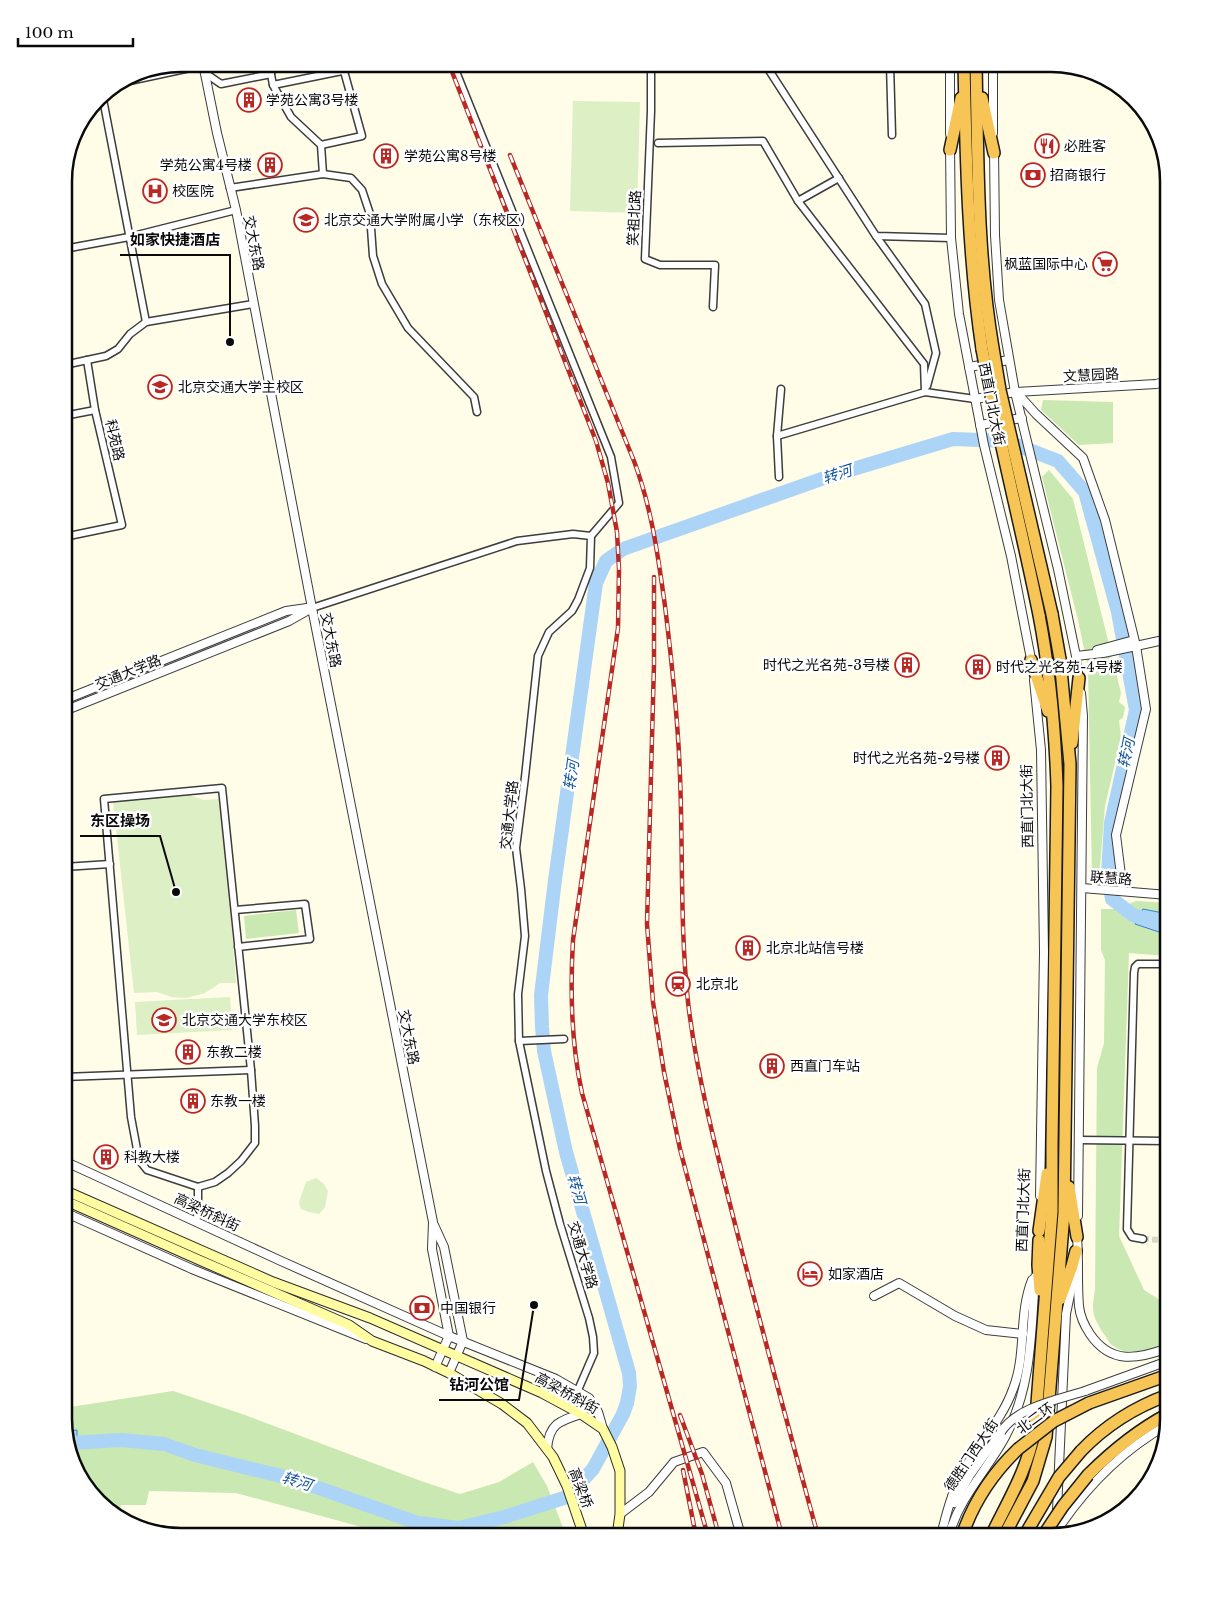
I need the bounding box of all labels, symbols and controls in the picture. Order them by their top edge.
scale bar [18,15,132,47]
text: 100 m [25,23,74,42]
building icon: 学苑公寓3号楼 [236,87,262,113]
place label: 学苑公寓3号楼 [266,91,359,109]
restaurant icon: 必胜客 [1034,133,1060,159]
place label: 必胜客 [1064,137,1106,155]
building icon: 学苑公寓8号楼 [373,143,399,169]
place label: 学苑公寓8号楼 [404,147,496,165]
building icon: 学苑公寓4号楼 [257,152,283,178]
place label: 学苑公寓4号楼 [160,156,252,174]
bank icon: 招商银行 [1020,162,1046,188]
place label: 招商银行 [1050,166,1106,184]
hospital icon: 校医院 [142,178,168,204]
place label: 校医院 [172,182,214,200]
street label: 笑祖北路 [624,190,644,246]
school or university icon: 北京交通大学附属小学（东校区） [293,207,319,233]
place label: 北京交通大学附属小学（东校区） [324,211,534,229]
street label: 交大东路 [240,214,268,272]
callout: 如家快捷酒店 [120,225,230,255]
text: 如家快捷酒店 [130,230,220,249]
supermarket icon: 枫蓝国际中心 [1092,251,1118,277]
place label: 枫蓝国际中心 [1004,255,1088,273]
street label: 西直门北大街 [975,361,1009,447]
street label: 文慧园路 [1063,365,1119,385]
school or university icon: 北京交通大学主校区 [147,374,173,400]
place label: 北京交通大学主校区 [178,378,304,396]
street label: 科苑路 [102,418,128,462]
water label: 转河 [820,459,857,488]
street label: 交大东路 [317,611,345,669]
street label: 交通大学路 [92,651,164,693]
building icon: 时代之光名苑-3号楼 [894,652,920,678]
building icon: 时代之光名苑-4号楼 [965,654,991,680]
place label: 时代之光名苑-3号楼 [763,656,890,674]
place label: 时代之光名苑-4号楼 [996,658,1123,676]
water label: 转河 [1114,733,1139,770]
building icon: 时代之光名苑-2号楼 [984,745,1010,771]
place label: 时代之光名苑-2号楼 [853,749,980,767]
water label: 转河 [560,756,583,791]
street label: 西直门北大街 [1017,764,1037,848]
street label: 交通大学路 [496,779,522,851]
callout: 东区操场 [80,806,160,836]
text: 东区操场 [90,811,150,830]
street label: 联慧路 [1089,868,1133,888]
building icon: 北京北站信号楼 [735,935,761,961]
place label: 北京北站信号楼 [766,939,864,957]
station icon: 北京北 [665,971,691,997]
place label: 北京北 [696,975,738,993]
school or university icon: 北京交通大学东校区 [151,1007,177,1033]
street label: 交大东路 [395,1008,423,1066]
place label: 北京交通大学东校区 [182,1011,308,1029]
building icon: 东教二楼 [175,1039,201,1065]
place label: 东教二楼 [206,1043,262,1061]
building icon: 西直门车站 [759,1053,785,1079]
place label: 西直门车站 [790,1057,860,1075]
building icon: 东教一楼 [180,1088,206,1114]
place label: 东教一楼 [210,1092,266,1110]
building icon: 科教大楼 [93,1144,119,1170]
place label: 科教大楼 [124,1148,180,1166]
street label: 西直门北大街 [1013,1168,1033,1252]
water label: 转河 [564,1172,591,1209]
street label: 高梁桥斜街 [171,1189,243,1235]
street label: 交通大学路 [564,1219,602,1291]
hotel icon: 如家酒店 [797,1261,823,1287]
place label: 如家酒店 [828,1265,884,1283]
bank icon: 中国银行 [409,1295,435,1321]
place label: 中国银行 [440,1299,496,1317]
street label: 高梁桥斜街 [532,1368,602,1418]
callout: 钻河公馆 [439,1370,519,1400]
text: 钻河公馆 [449,1375,509,1394]
street label: 北二环 [1013,1398,1057,1438]
street label: 德胜门西大街 [940,1415,1002,1495]
street label: 高梁桥 [565,1465,597,1511]
water label: 转河 [280,1468,317,1495]

